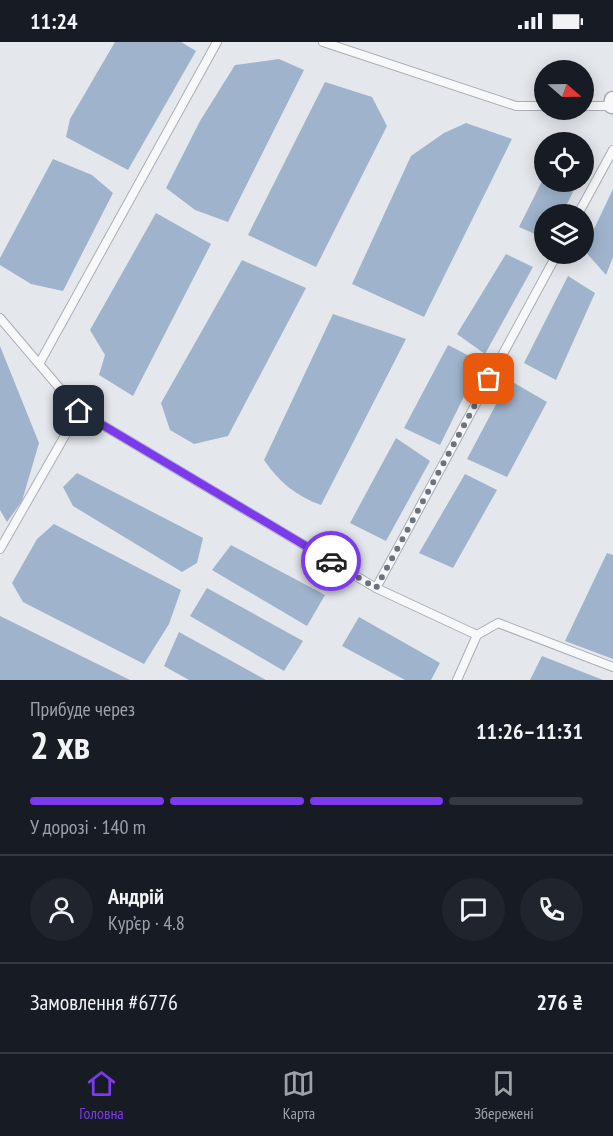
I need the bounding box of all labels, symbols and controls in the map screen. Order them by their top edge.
text: 11:24 [30,7,78,35]
north arrow [534,60,594,120]
map controls [534,60,594,264]
button: locate [534,132,594,192]
button: layers [534,204,594,264]
pin [463,353,514,404]
icon: bag [472,362,505,395]
pin [53,385,104,436]
icon: home [62,394,95,427]
courier [301,531,361,591]
icon: car [315,545,348,578]
text: Прибуде через [30,696,135,722]
text: 11:26–11:31 [476,717,583,745]
text: 2 хв [30,719,90,770]
text: У дорозі · 140 m [30,814,146,840]
button: person [30,878,93,941]
button: chat [442,878,505,941]
button: phone [520,878,583,941]
text: Андрій [108,882,164,910]
text: Кур’єр · 4.8 [108,910,185,936]
text: Замовлення #6776 [30,988,178,1016]
text: 276 ₴ [536,988,583,1016]
tab: Головна [79,1067,124,1123]
tab: Карта [282,1067,315,1123]
tab: Збережені [474,1067,534,1123]

